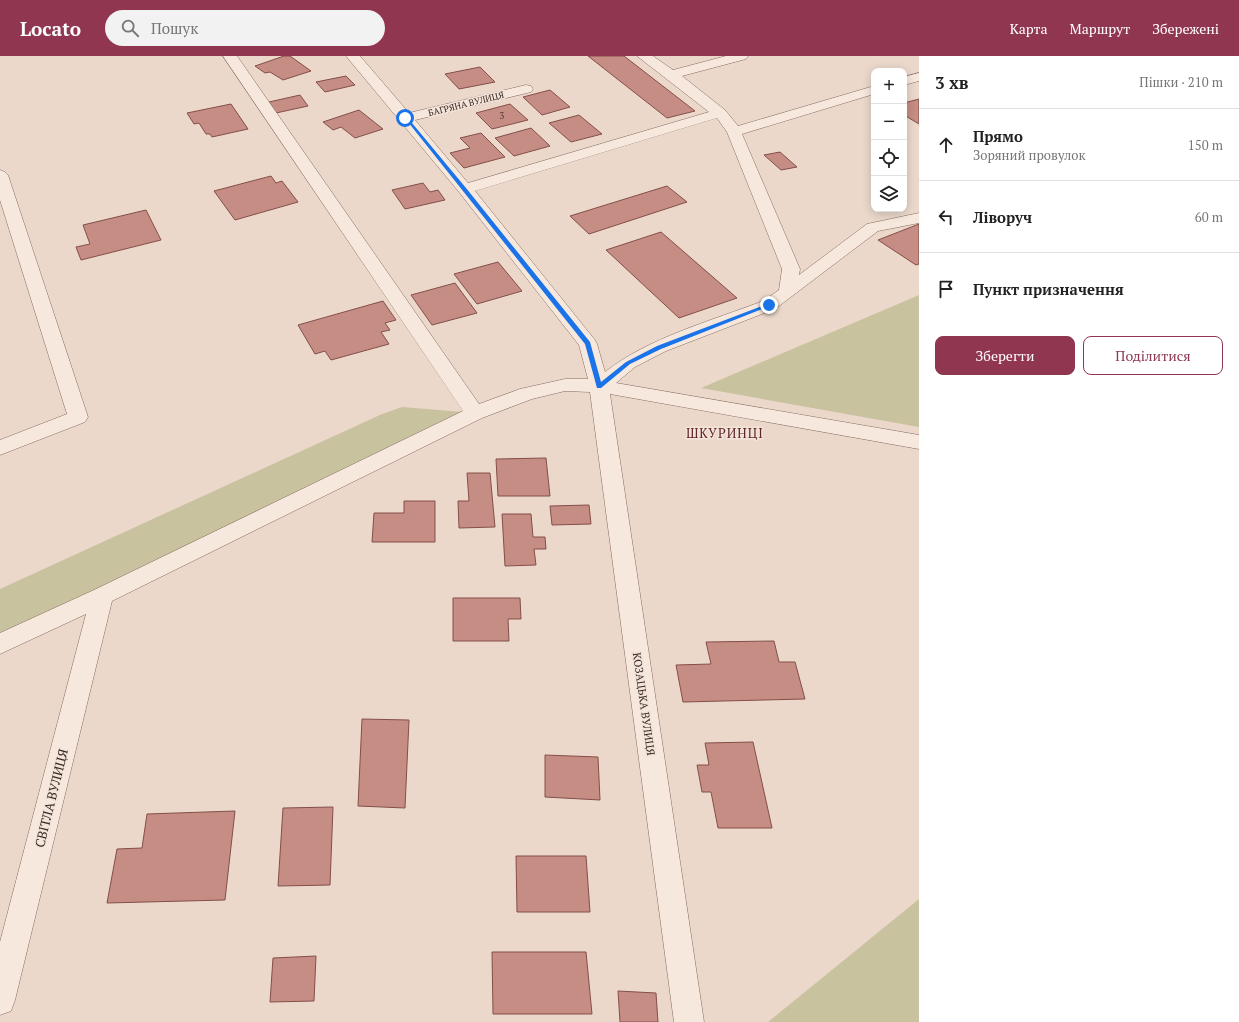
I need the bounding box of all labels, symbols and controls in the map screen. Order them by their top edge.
search box [105,10,385,46]
text: Locato [20,16,81,41]
icon: search [119,17,141,39]
text: Пошук [151,18,198,38]
text: Карта [1010,19,1048,38]
text: Маршрут [1070,19,1130,38]
text: Збережені [1152,19,1219,38]
map controls [871,68,907,212]
button: + [871,68,907,104]
text: 3 хв [935,71,968,94]
text: Пішки · 210 m [1139,73,1223,91]
street label: БАГРЯНА ВУЛИЦЯ [427,89,506,119]
button: − [871,104,907,140]
route start [396,109,414,127]
house number: 3 [500,110,505,122]
text: Прямо [973,126,1023,146]
icon: ahead [935,134,957,156]
text: 150 m [1188,136,1223,154]
button: locate [871,140,907,176]
text: Зоряний провулок [973,146,1085,164]
button: layers [871,176,907,212]
icon: left [935,206,957,228]
text: Ліворуч [973,207,1032,227]
text: 60 m [1195,208,1223,226]
icon: arrive [935,278,957,300]
text: Пункт призначення [973,279,1124,299]
route end [760,296,778,314]
button: Зберегти [935,336,1075,375]
button: Поділитися [1083,336,1223,375]
district label: ШКУРИНЦІ [686,424,764,442]
street label: КОЗАЦЬКА ВУЛИЦЯ [630,652,658,756]
street label: СВІТЛА ВУЛИЦЯ [30,747,72,849]

